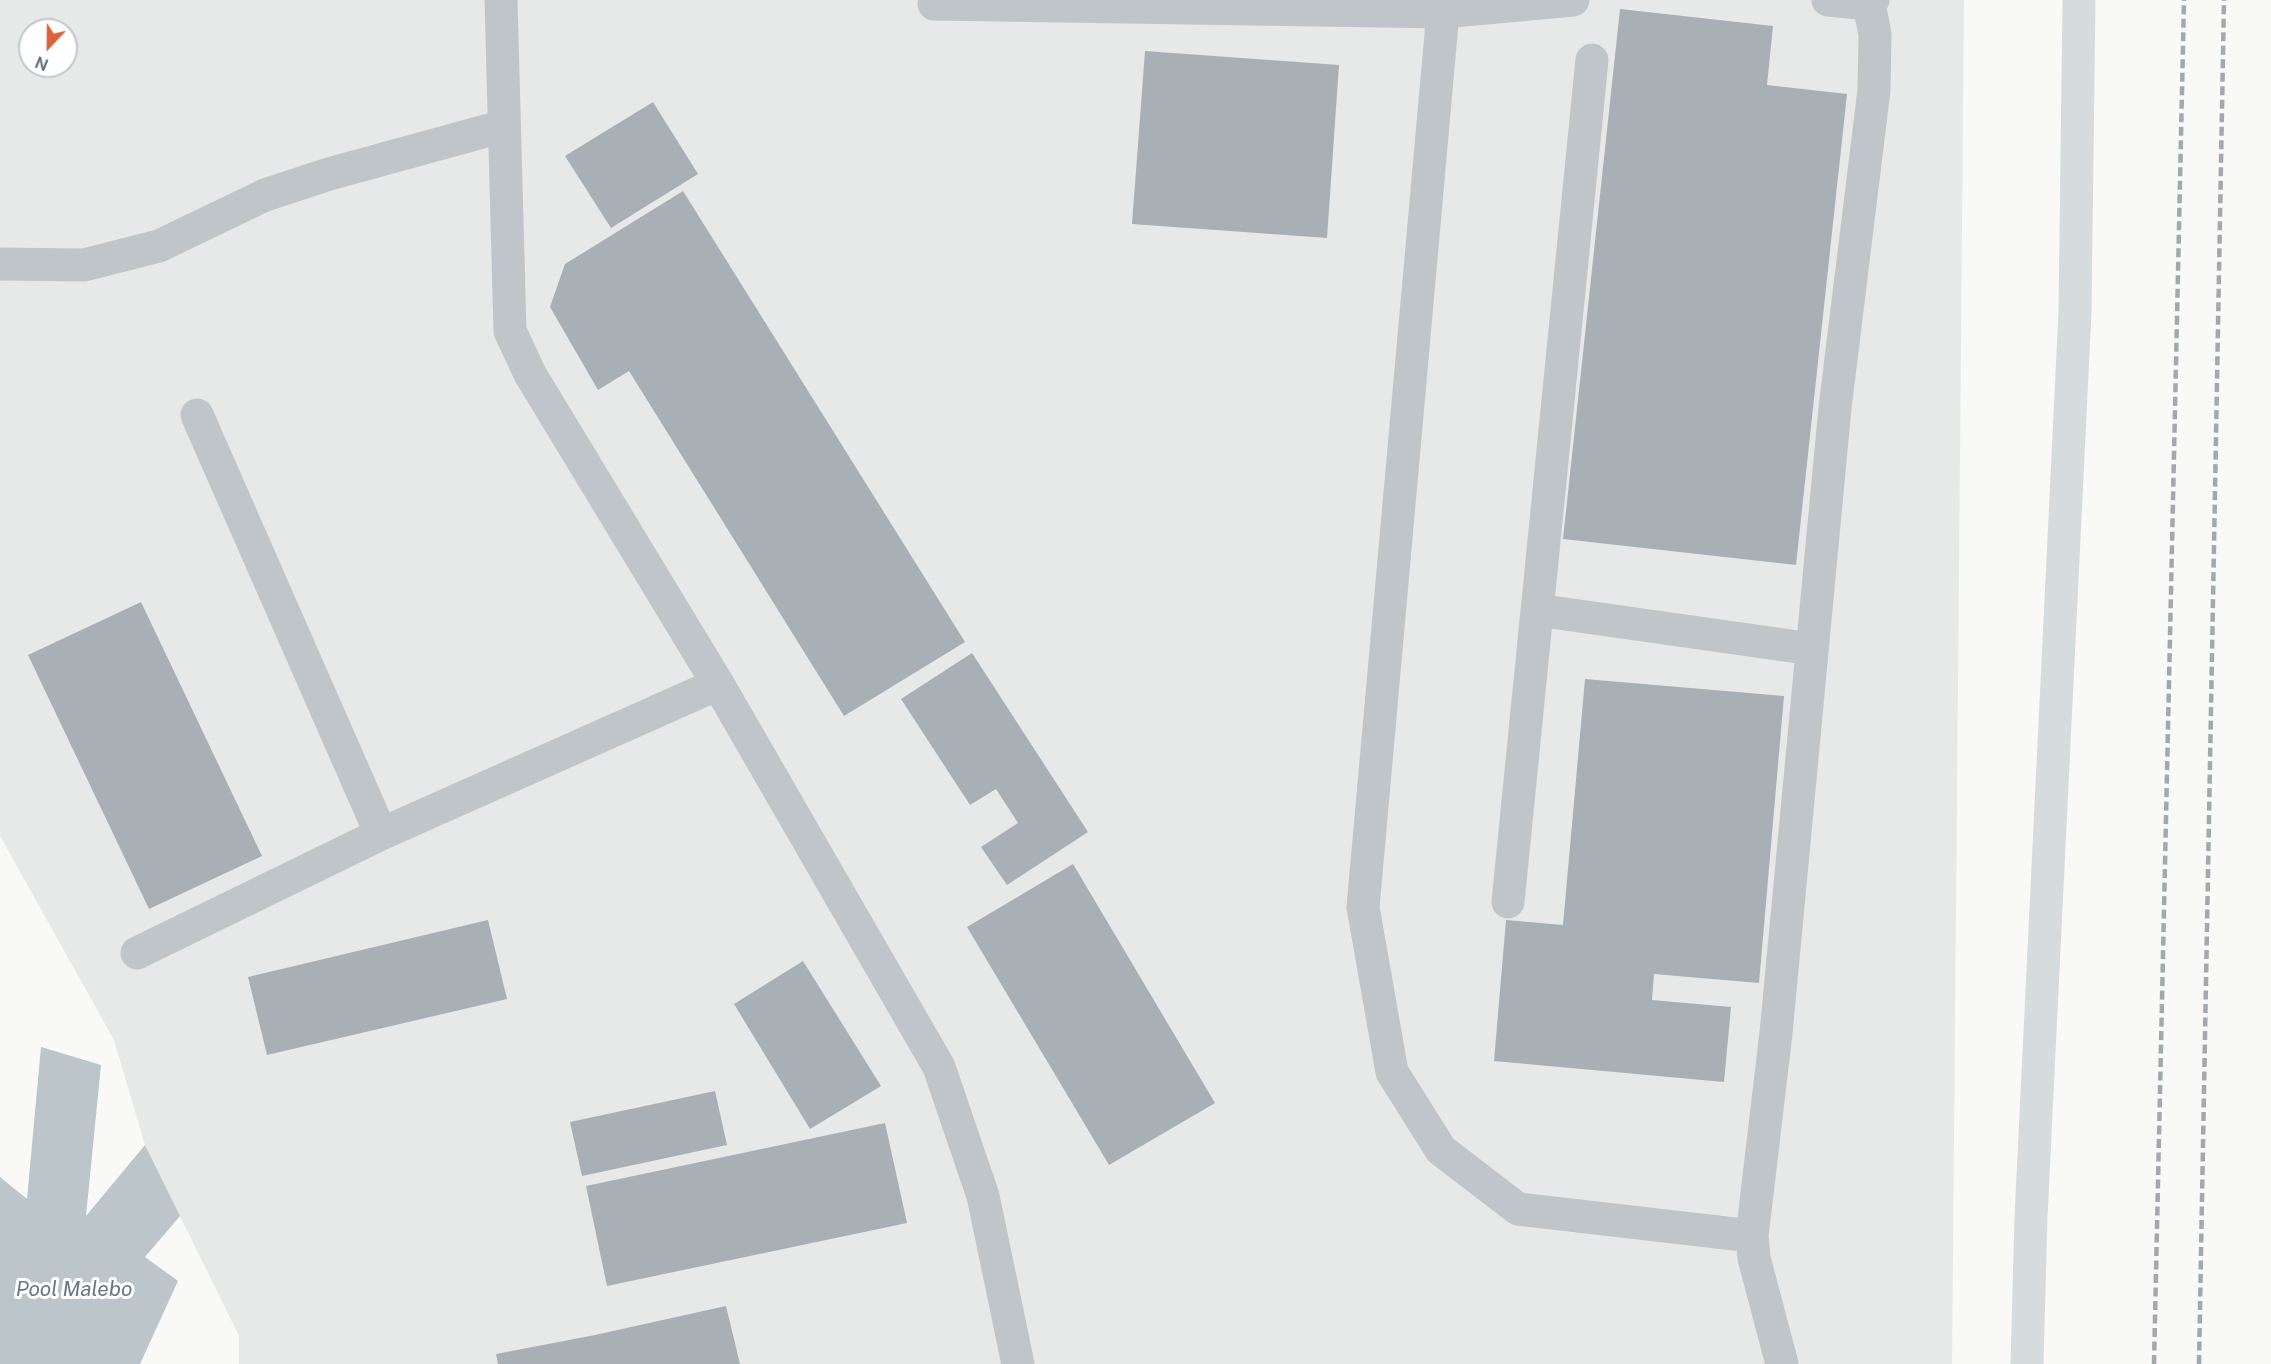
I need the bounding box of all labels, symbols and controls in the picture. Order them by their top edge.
north arrow [18,18,78,78]
text: N [32,52,51,74]
water label: Pool Malebo [16,1277,132,1303]

